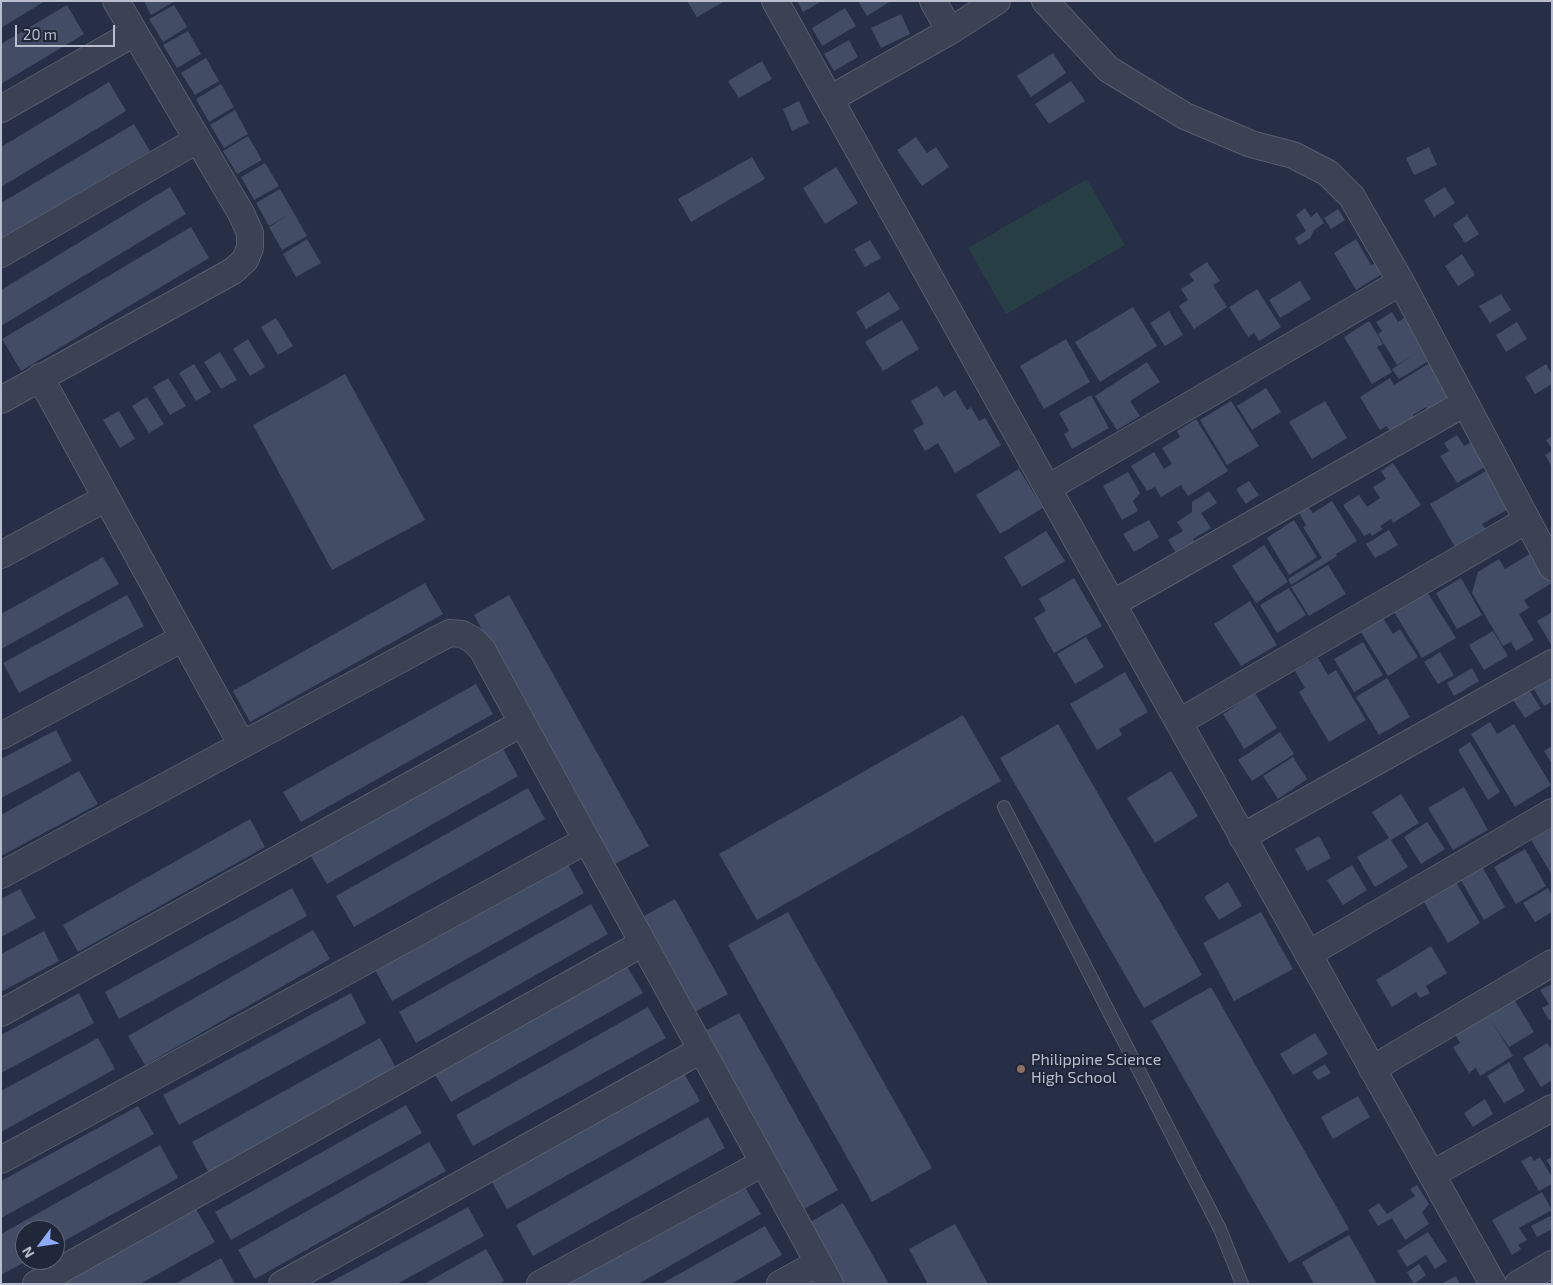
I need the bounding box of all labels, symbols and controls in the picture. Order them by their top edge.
scale bar [18,15,118,47]
text: 20 m [23,25,57,43]
place label: Philippine Science High School [1031,1050,1161,1088]
marker: Philippine Science High School [1015,1063,1027,1075]
north arrow [15,1220,65,1270]
text: N [18,1244,37,1261]

